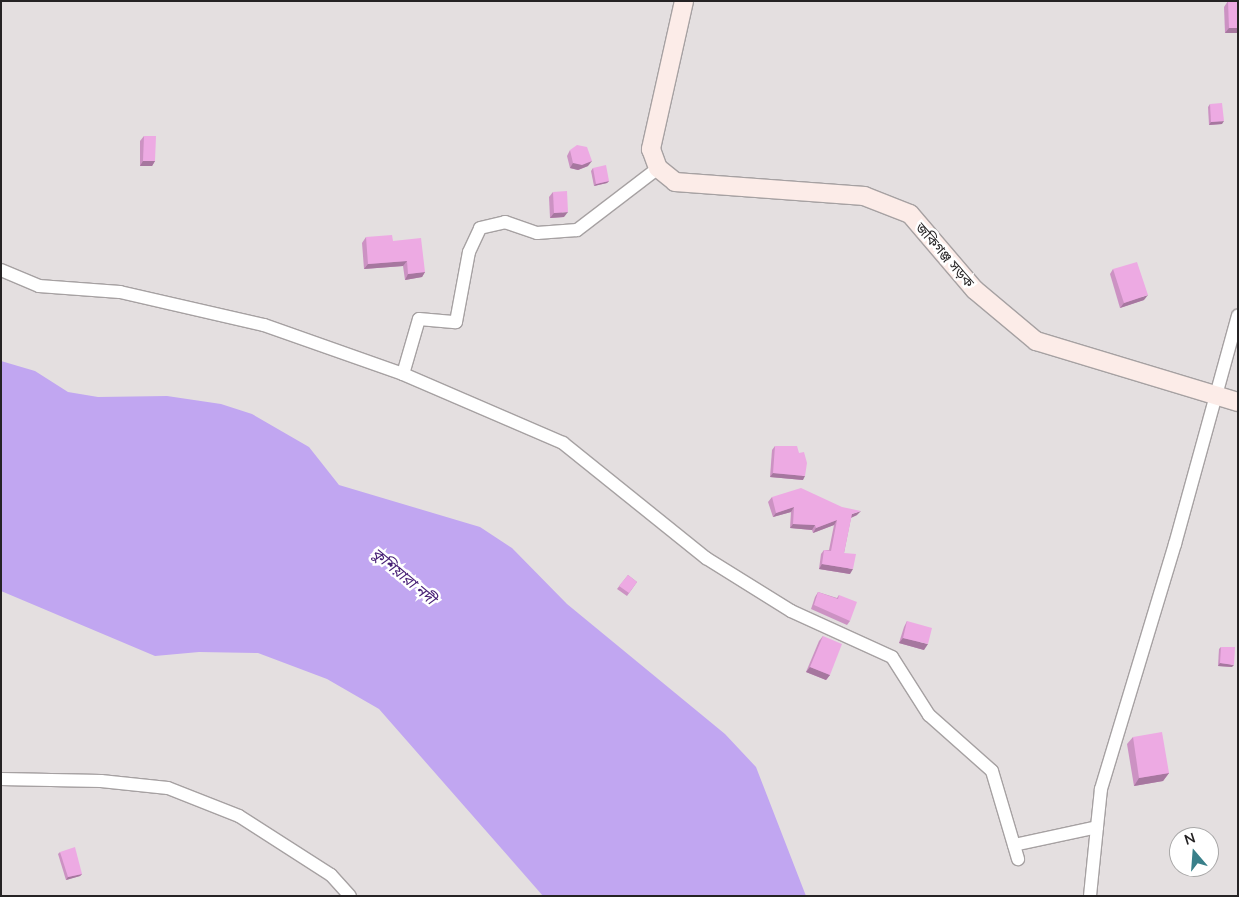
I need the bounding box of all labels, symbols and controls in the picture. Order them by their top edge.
street label: জকিগঞ্জ সড়ক [912,219,978,291]
water label: কুশিয়ারা নদী [368,544,440,608]
north arrow [1169,827,1219,877]
text: N [1182,828,1197,849]

